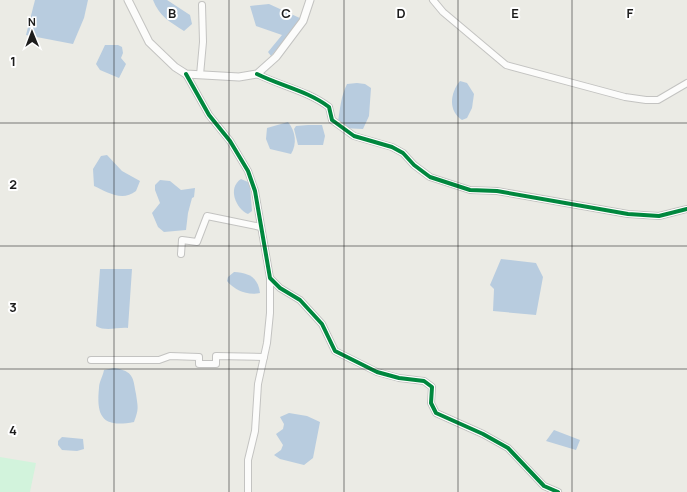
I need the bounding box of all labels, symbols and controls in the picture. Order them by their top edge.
text: B [168,4,176,22]
text: C [281,4,291,22]
text: D [396,4,406,22]
text: E [511,4,519,22]
text: F [627,4,634,22]
north arrow [12,12,52,52]
text: N [28,14,36,29]
text: 1 [10,52,16,70]
text: 2 [9,175,17,193]
text: 3 [9,298,17,316]
text: 4 [9,421,17,439]

